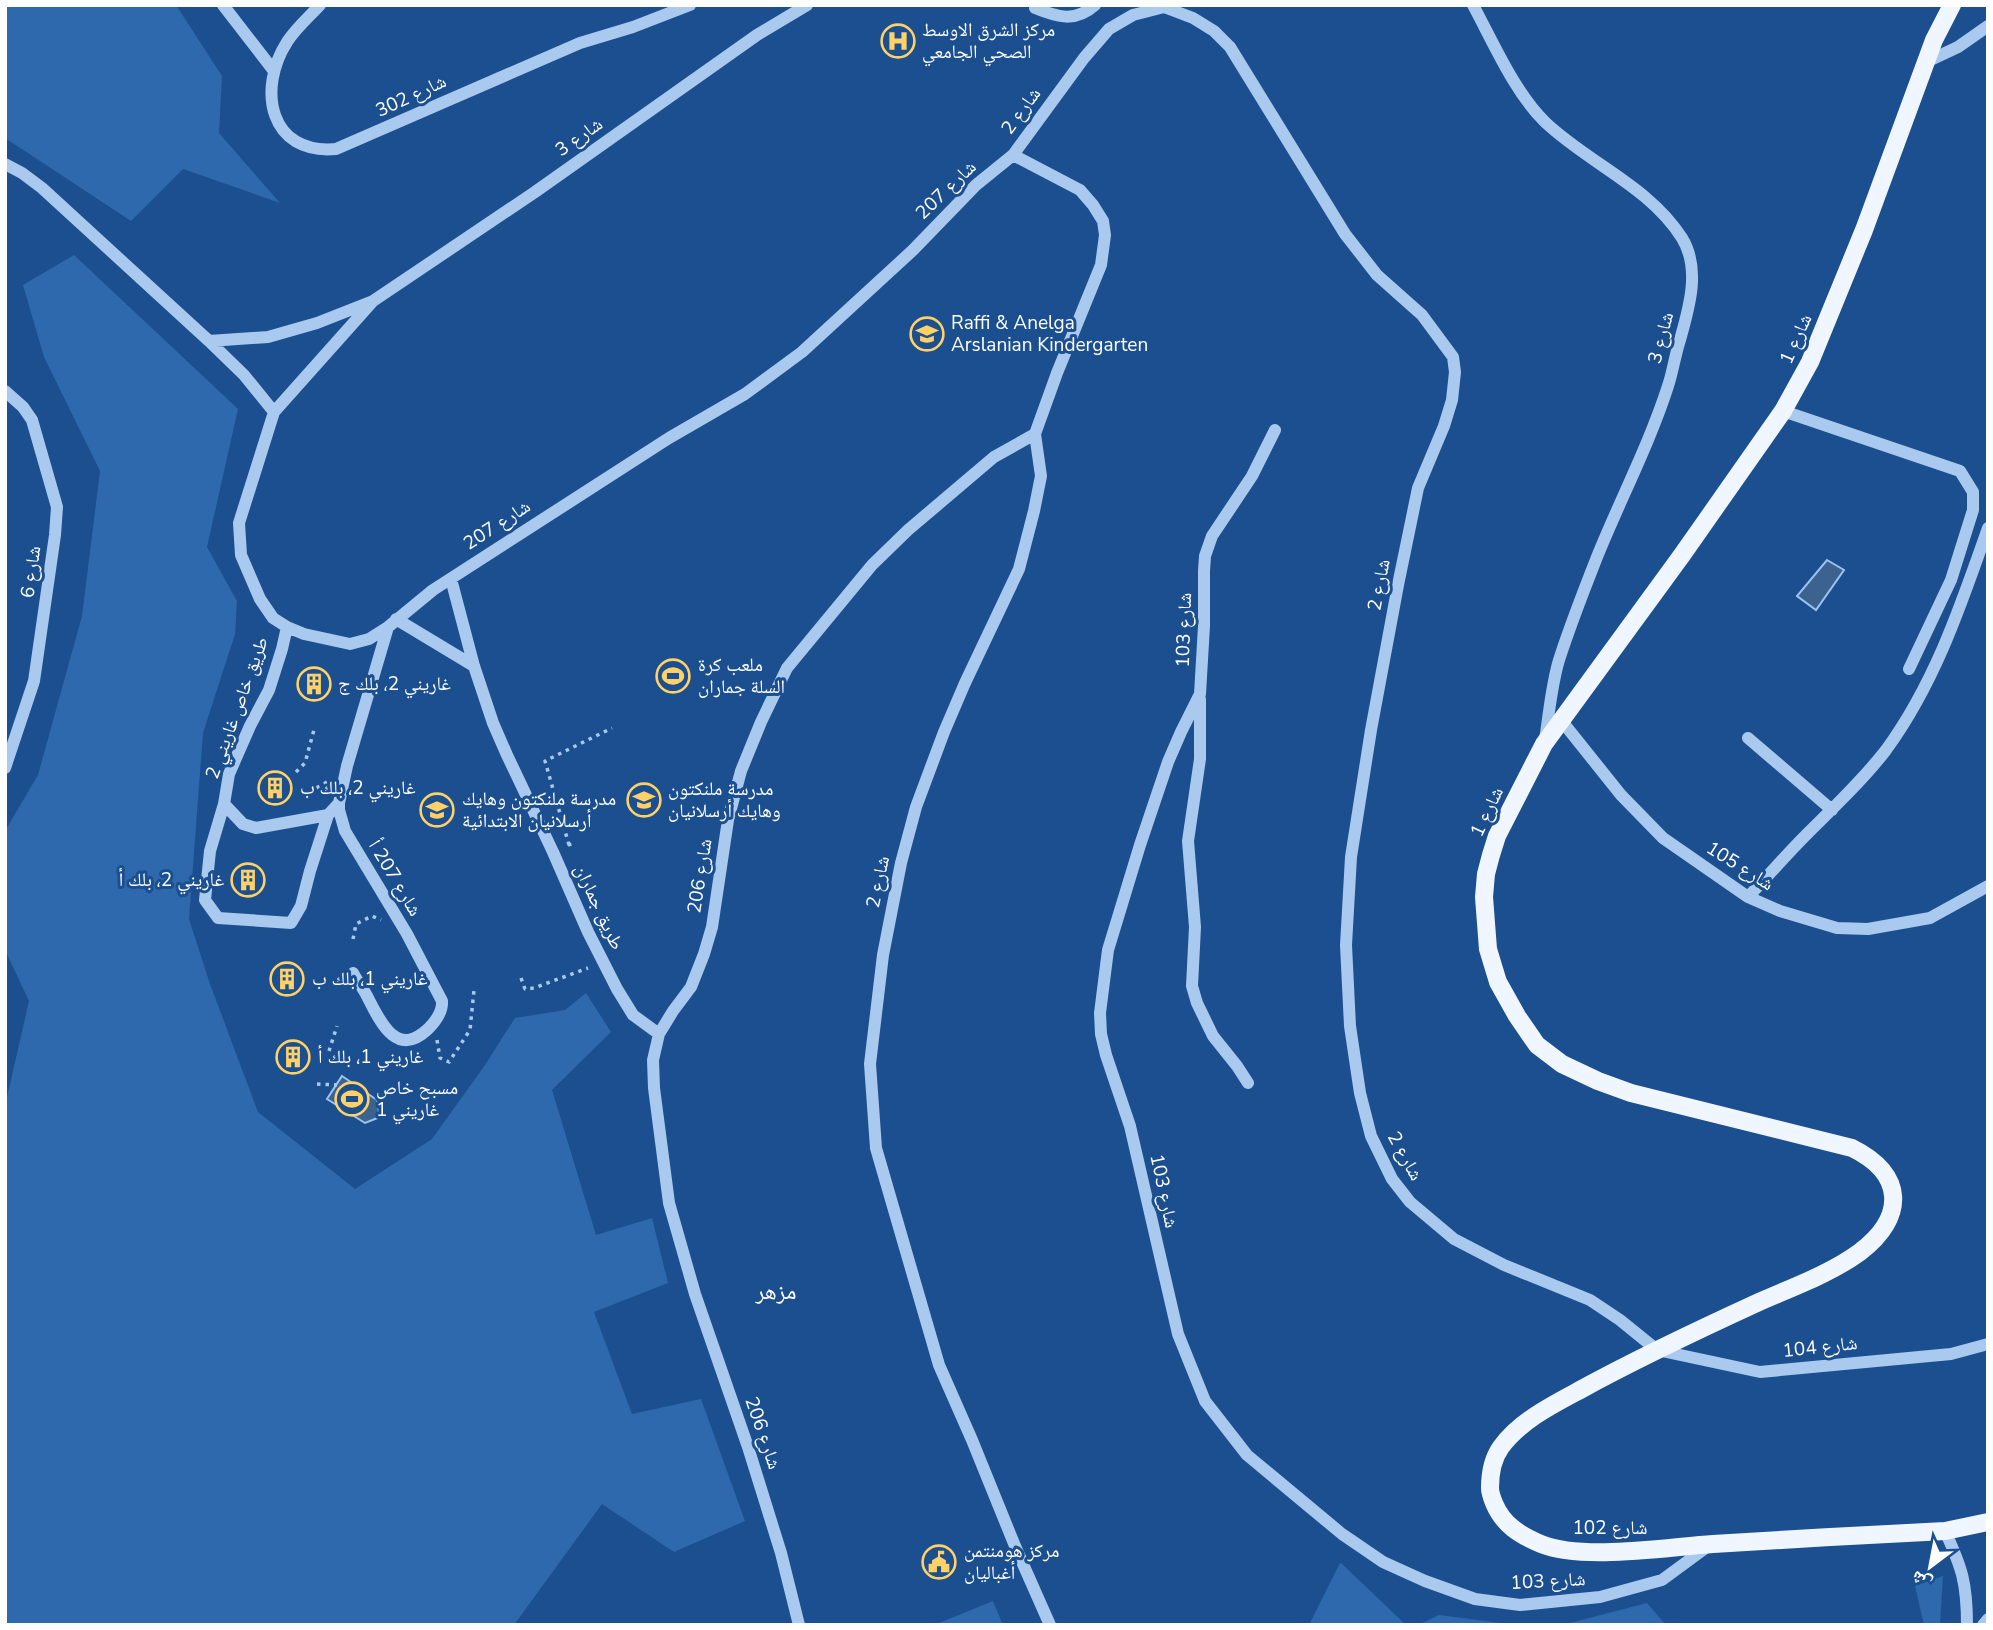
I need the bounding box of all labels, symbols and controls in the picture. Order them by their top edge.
place label: مركز الشرق الاوسط الصحي الجامعي [922,17,1055,67]
hospital icon: مركز الشرق الاوسط الصحي الجامعي [879,22,917,60]
street label: شارع 302 [371,68,451,124]
street label: شارع 2 [995,82,1047,140]
street label: شارع 3 [550,111,608,163]
street label: شارع 207 [910,155,982,225]
street label: شارع 3 [1642,309,1680,367]
place label: Raffi & Anelga Arslanian Kindergarten [951,310,1148,358]
street label: شارع 1 [1773,310,1819,368]
school or university icon: Raffi & Anelga Arslanian Kindergarten [908,315,946,353]
street label: شارع 207 [458,494,536,556]
street label: شارع 6 [14,544,48,600]
street label: شارع 2 [1361,557,1397,613]
street label: شارع 103 [1170,592,1198,668]
street label: طريق خاص غاريني 2 [199,633,277,783]
place label: ملعب كرة السلة جماران [698,652,785,700]
sports icon: ملعب كرة السلة جماران [654,657,692,695]
building icon: غاريني 2، بلك ج [295,665,333,703]
place label: غاريني 2، بلك ج [338,671,451,699]
building icon: غاريني 2، بلك ب [256,769,294,807]
place label: غاريني 2، بلك ب [300,775,416,803]
place label: مدرسة ملنكتون وهايك أرسلانيان [668,776,781,824]
school or university icon: مدرسة ملنكتون وهايك أرسلانيان [625,781,663,819]
street label: شارع 1 [1464,783,1510,841]
place label: مدرسة ملنكتون وهايك أرسلانيان الابتدائية [462,786,616,834]
school or university icon: مدرسة ملنكتون وهايك أرسلانيان الابتدائية [418,791,456,829]
street label: شارع 207 أ [362,835,428,921]
street label: شارع 105 [1701,835,1779,897]
street label: شارع 206 [681,837,719,915]
street label: شارع 2 [860,854,896,910]
street label: طريق جماران [568,860,630,954]
building icon: غاريني 2، بلك أ [229,861,267,899]
place label: غاريني 2، بلك أ [119,867,224,895]
building icon: غاريني 1، بلك ب [268,960,306,998]
place label: غاريني 1، بلك ب [312,966,428,994]
building icon: غاريني 1، بلك أ [274,1038,312,1076]
place label: غاريني 1، بلك أ [318,1044,424,1072]
place label: مسبح خاص غاريني 1 [376,1075,458,1125]
sports icon: مسبح خاص غاريني 1 [333,1080,371,1118]
street label: شارع 2 [1381,1127,1429,1185]
street label: شارع 103 [1143,1152,1185,1230]
district label: مزهر [755,1276,796,1307]
street label: شارع 104 [1781,1330,1859,1364]
street label: شارع 206 [738,1393,788,1473]
street label: شارع 102 [1572,1515,1648,1541]
north arrow [1895,1532,1965,1602]
place label: مركز هومنتمن أغباليان [964,1538,1059,1586]
public building icon: مركز هومنتمن أغباليان [920,1543,958,1581]
text: ش [1906,1564,1937,1597]
street label: شارع 103 [1510,1566,1586,1596]

